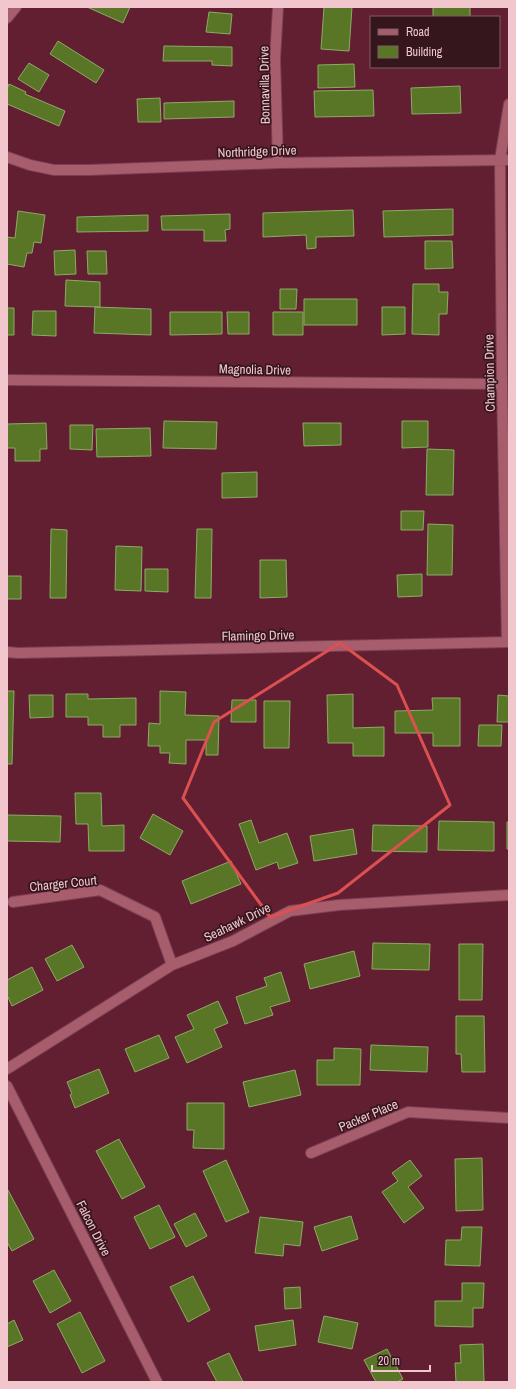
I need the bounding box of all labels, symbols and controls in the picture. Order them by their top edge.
legend [370,16,500,68]
text: Road [406,24,430,40]
text: Building [406,44,443,60]
street label: Bonnavilla Drive [255,46,274,124]
street label: Northridge Drive [217,142,297,161]
street label: Champion Drive [480,334,499,412]
street label: Magnolia Drive [219,360,291,379]
street label: Flamingo Drive [221,626,295,645]
street label: Charger Court [29,872,98,895]
street label: Seahawk Drive [201,899,273,946]
street label: Packer Place [336,1095,400,1136]
street label: Falcon Drive [72,1198,115,1259]
scale bar [372,1347,430,1373]
text: 20 m [378,1353,400,1369]

